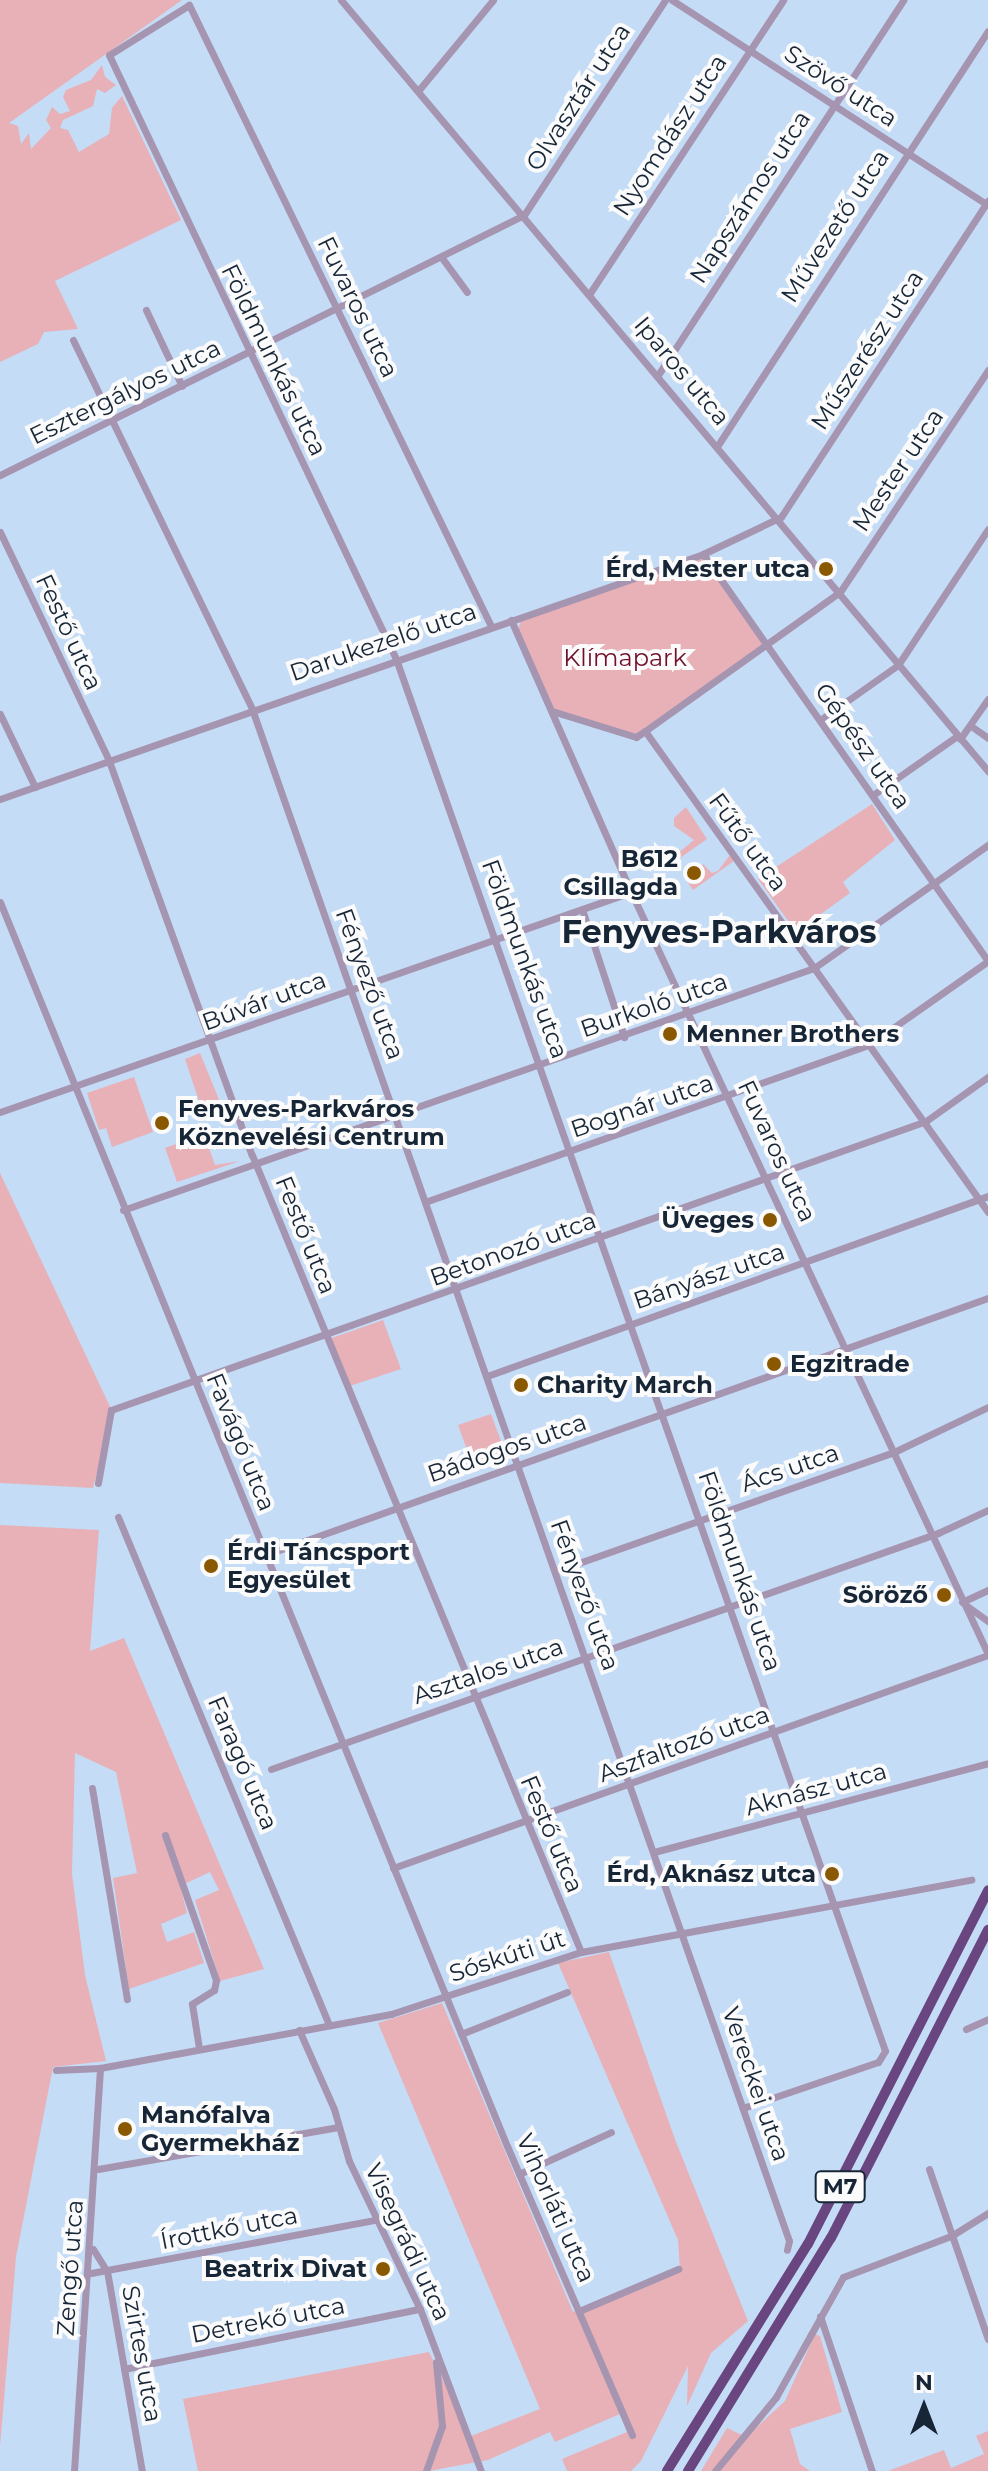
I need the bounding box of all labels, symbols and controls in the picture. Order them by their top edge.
street label: Olvasztár utca [520,18,636,176]
street label: Szövő utca [779,39,903,133]
street label: Nyomdász utca [607,49,733,221]
street label: Napszámos utca [684,105,816,289]
street label: Művezető utca [775,144,895,308]
street label: Fuvaros utca [312,232,404,382]
street label: Földmunkás utca [215,259,333,461]
street label: Műszerész utca [805,265,929,435]
street label: Iparos utca [628,311,736,431]
street label: Esztergályos utca [25,333,225,451]
street label: Mester utca [846,403,950,537]
place label: Érd, Mester utca [605,555,810,583]
marker: Érd, Mester utca [817,560,835,578]
street label: Festő utca [30,569,108,695]
street label: Darukezelő utca [286,597,480,687]
park label: Klímapark [563,644,687,672]
street label: Gépész utca [809,677,917,815]
street label: Fűtő utca [703,787,793,897]
place label: B612 Csillagda [564,845,678,901]
street label: Földmunkás utca [476,856,574,1062]
marker: B612 Csillagda [685,864,703,882]
street label: Fényező utca [329,905,411,1063]
district label: Fenyves-Parkváros [562,913,876,951]
street label: Búvár utca [198,965,330,1037]
street label: Burkoló utca [577,966,731,1044]
place label: Menner Brothers [686,1020,899,1048]
marker: Menner Brothers [661,1025,679,1043]
street label: Bognár utca [567,1068,717,1144]
street label: Fuvaros utca [732,1076,822,1226]
place label: Fenyves-Parkváros Köznevelési Centrum [178,1095,445,1151]
marker: Fenyves-Parkváros Köznevelési Centrum [153,1114,171,1132]
street label: Festő utca [269,1172,343,1298]
street label: Betonozó utca [426,1206,600,1292]
place label: Üveges [661,1206,754,1234]
marker: Üveges [761,1211,779,1229]
street label: Bányász utca [630,1237,788,1315]
place label: Egzitrade [790,1350,910,1378]
marker: Egzitrade [765,1355,783,1373]
street label: Favágó utca [200,1369,282,1515]
place label: Charity March [537,1371,713,1399]
marker: Charity March [512,1376,530,1394]
street label: Bádogos utca [424,1407,590,1489]
street label: Ács utca [737,1438,843,1498]
street label: Földmunkás utca [692,1467,788,1675]
street label: Fényező utca [544,1516,626,1674]
place label: Érdi Táncsport Egyesület [227,1538,410,1594]
marker: Érdi Táncsport Egyesület [202,1557,220,1575]
place label: Söröző [843,1581,928,1609]
marker: Söröző [935,1586,953,1604]
street label: Asztalos utca [409,1632,567,1710]
street label: Faragó utca [202,1692,284,1834]
street label: Aszfaltozó utca [595,1700,773,1788]
street label: Aknász utca [742,1756,890,1822]
street label: Festő utca [514,1771,590,1897]
place label: Érd, Aknász utca [607,1860,816,1888]
marker: Érd, Aknász utca [823,1865,841,1883]
street label: Sóskúti út [445,1924,569,1988]
street label: Vereckei utca [716,2003,796,2165]
place label: Manófalva Gyermekház [141,2101,299,2157]
marker: Manófalva Gyermekház [116,2120,134,2138]
street label: Vihorláti utca [510,2129,602,2287]
street label: Visegrádi utca [359,2159,457,2325]
road number: M7 [814,2169,866,2205]
street label: Zengő utca [51,2199,89,2337]
street label: Írottkő utca [158,2201,300,2255]
place label: Beatrix Divat [204,2255,367,2283]
marker: Beatrix Divat [374,2260,392,2278]
street label: Szirtes utca [116,2283,168,2425]
street label: Detrekő utca [189,2291,347,2349]
north arrow [884,2367,964,2447]
text: N [915,2369,933,2396]

